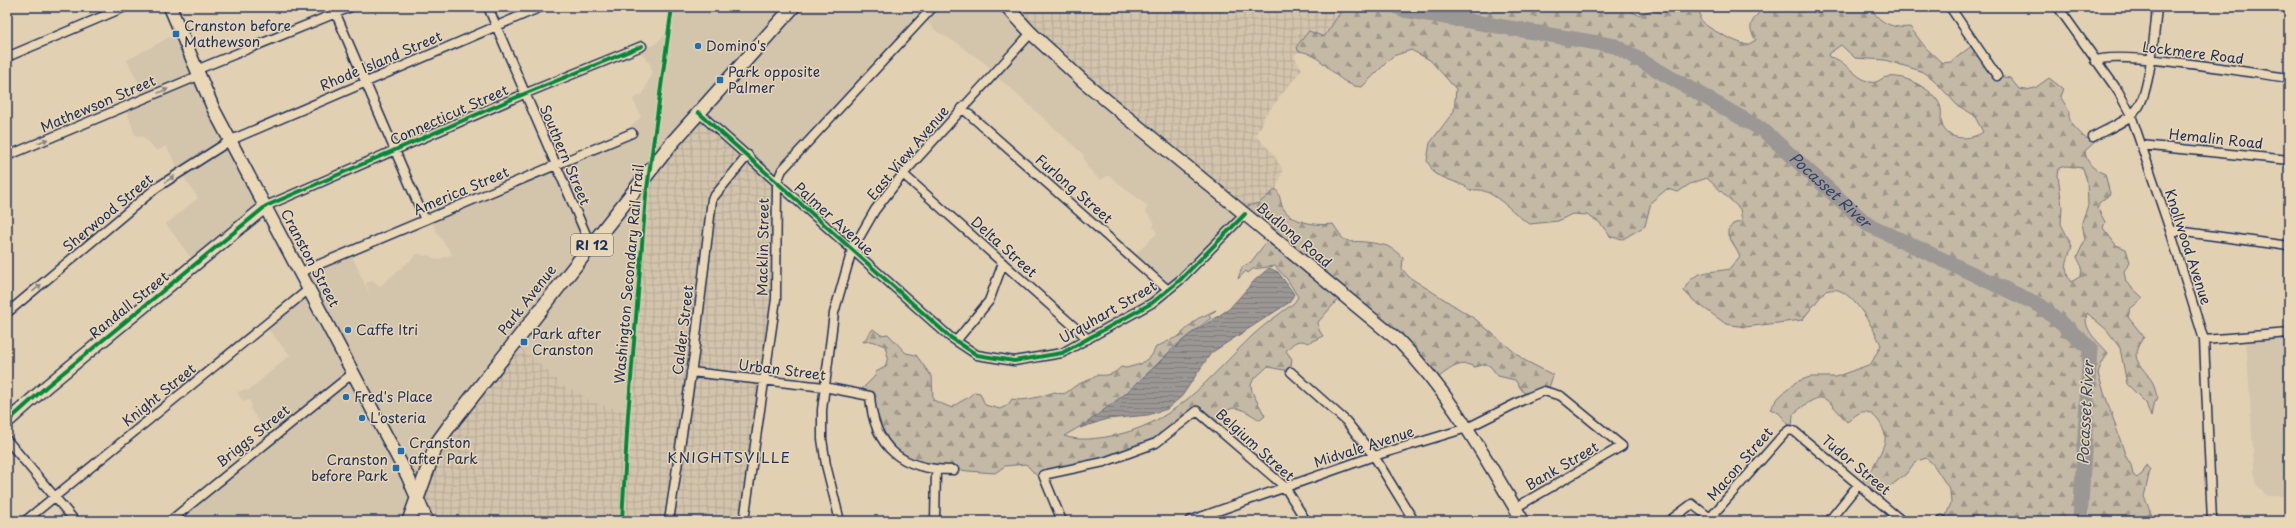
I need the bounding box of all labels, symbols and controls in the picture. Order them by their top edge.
place label: Cranston before Mathewson [184,15,291,52]
street label: Rhode Island Street [316,25,446,96]
marker: Cranston before Mathewson [171,29,181,39]
place label: Domino's [706,35,766,56]
street label: Lockmere Road [2141,36,2245,69]
marker: Domino's [693,41,703,51]
place label: Park opposite Palmer [728,61,820,98]
street label: Mathewson Street [37,70,159,137]
marker: Park opposite Palmer [715,75,725,85]
street label: Connecticut Street [386,79,512,150]
one-way arrow [157,87,169,94]
street label: Southern Street [535,101,596,208]
street label: East View Avenue [862,101,954,204]
street label: Hemalin Road [2168,123,2264,154]
one-way arrow [37,137,49,144]
water label: Pocasset River [1785,146,1879,234]
street label: Furlong Street [1031,149,1118,228]
street label: America Street [410,161,512,220]
street label: Washington Secondary Rail Trail [608,163,649,385]
street label: Sherwood Street [58,168,158,257]
one-way arrow [165,175,175,183]
street label: Palmer Avenue [790,177,879,260]
street label: Knollwood Avenue [2160,186,2217,308]
street label: Macklin Street [751,197,774,296]
street label: Budlong Road [1252,197,1337,272]
street label: Cranston Street [276,205,345,311]
street label: Delta Street [967,211,1042,282]
road number: RI 12 [571,234,613,256]
street label: Park Avenue [492,260,561,339]
street label: Randall Street [84,266,173,343]
street label: Urquhart Street [1055,275,1161,348]
one-way arrow [32,284,42,293]
street label: Calder Street [667,284,698,376]
place label: Caffe Itri [356,319,418,340]
place label: Park after Cranston [532,323,602,360]
marker: Caffe Itri [343,325,353,335]
marker: Park after Cranston [519,337,529,347]
street label: Urban Street [737,354,827,385]
street label: Knight Street [117,358,200,431]
water label: Pocasset River [2070,358,2099,465]
place label: Fred's Place [354,386,433,407]
marker: Fred's Place [341,392,351,402]
street label: Briggs Street [211,399,294,472]
street label: Belgium Street [1211,404,1300,486]
place label: L'osteria [370,407,426,428]
marker: L'osteria [357,413,367,423]
street label: Midvale Avenue [1311,420,1417,473]
street label: Macon Street [1702,422,1778,505]
street label: Tudor Street [1817,429,1896,500]
place label: Cranston after Park [409,432,478,469]
street label: Bank Street [1521,436,1603,495]
district label: KNIGHTSVILLE [667,445,791,468]
marker: Cranston after Park [396,446,406,456]
place label: Cranston before Park [311,449,388,486]
marker: Cranston before Park [391,463,401,473]

